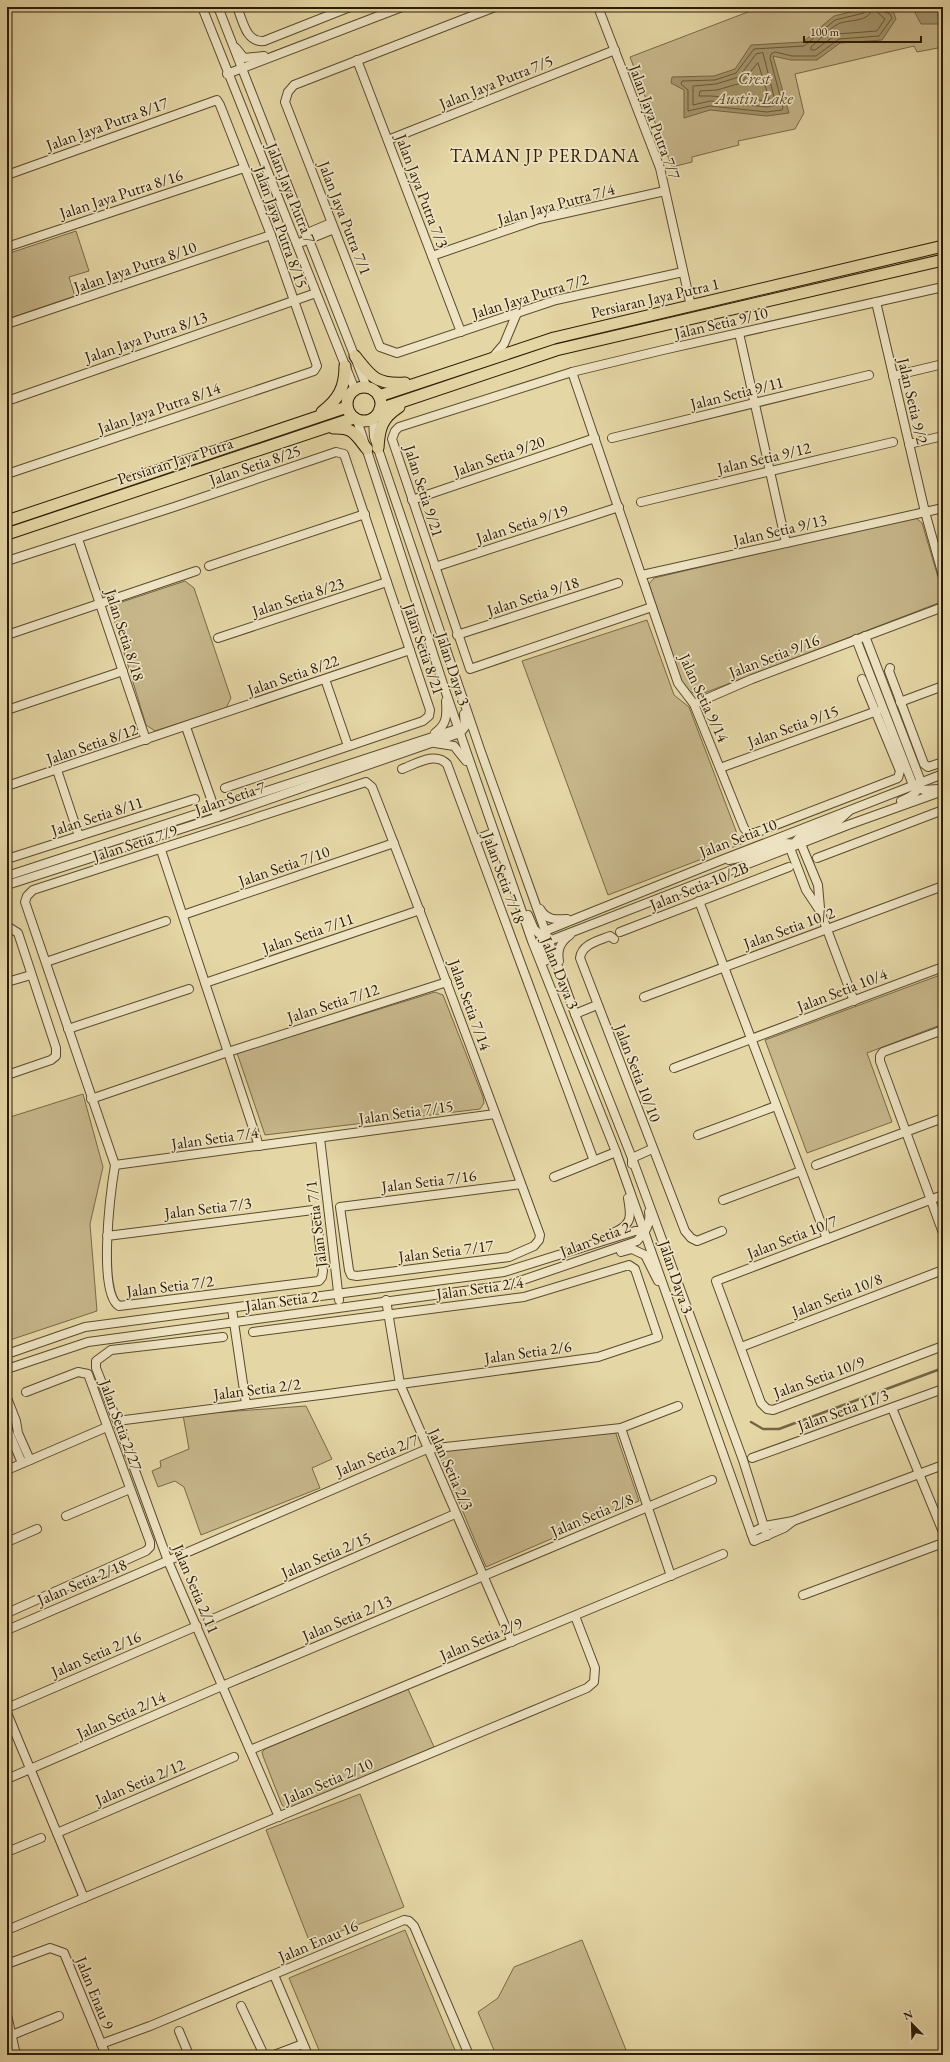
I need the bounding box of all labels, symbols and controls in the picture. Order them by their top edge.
scale bar [804,18,921,44]
text: 100 m [810,24,840,40]
street label: Jalan Jaya Putra 7/5 [434,50,556,115]
street label: Jalan Jaya Putra 7/7 [624,60,686,183]
water label: Crest Austin Lake [713,67,793,109]
street label: Jalan Jaya Putra 8/17 [41,92,171,157]
street label: Jalan Jaya Putra 7/3 [390,129,454,251]
street label: Jalan Jaya Putra 7 [261,138,321,247]
district label: TAMAN JP PERDANA [450,144,640,167]
street label: Jalan Jaya Putra 7/1 [313,156,376,278]
street label: Jalan Jaya Putra 8/15 [248,161,313,291]
street label: Jalan Jaya Putra 8/16 [55,164,186,224]
street label: Jalan Jaya Putra 7/4 [493,178,617,230]
street label: Jalan Jaya Putra 8/10 [69,236,199,298]
street label: Jalan Jaya Putra 7/2 [467,268,591,324]
street label: Persiaran Jaya Putra 1 [589,273,721,323]
street label: Jalan Setia 9/10 [670,302,770,344]
street label: Jalan Jaya Putra 8/13 [80,306,210,368]
street label: Jalan Setia 9/2 [892,354,933,446]
street label: Jalan Setia 9/11 [686,371,786,415]
street label: Jalan Jaya Putra 8/14 [93,377,223,439]
street label: Jalan Setia 9/20 [449,430,548,482]
street label: Persiaran Jaya Putra [114,432,236,490]
street label: Jalan Setia 9/12 [713,437,813,479]
street label: Jalan Setia 8/25 [205,440,303,491]
street label: Jalan Setia 9/21 [399,441,449,540]
street label: Jalan Setia 9/19 [472,499,571,549]
street label: Jalan Setia 9/13 [729,509,829,551]
street label: Jalan Setia 9/18 [483,571,582,621]
street label: Jalan Setia 8/23 [248,572,347,622]
street label: Jalan Setia 8/18 [100,585,150,684]
street label: Jalan Setia 8/21 [398,599,449,697]
street label: Jalan Daya 3 [431,628,475,709]
street label: Jalan Setia 9/16 [724,629,823,684]
street label: Jalan Setia 8/22 [243,649,342,701]
street label: Jalan Setia 9/14 [673,649,734,746]
street label: Jalan Setia 9/15 [743,700,841,753]
street label: Jalan Setia 8/12 [42,718,141,770]
street label: Jalan Setia 7 [190,776,269,821]
street label: Jalan Setia 8/11 [47,791,146,841]
street label: Jalan Setia 10 [694,814,780,863]
street label: Jalan Setia 7/9 [88,819,180,867]
street label: Jalan Setia 7/18 [477,828,530,927]
street label: Jalan Setia 7/10 [234,840,333,892]
street label: Jalan Setia 10/2B [645,857,751,916]
street label: Jalan Setia 10/2 [739,902,838,955]
street label: Jalan Setia 7/11 [258,908,356,959]
street label: Jalan Daya 3 [535,932,584,1012]
street label: Jalan Setia 7/14 [443,955,496,1054]
street label: Jalan Setia 10/4 [792,963,891,1018]
street label: Jalan Setia 7/12 [283,978,382,1028]
street label: Jalan Setia 10/10 [609,1019,666,1125]
street label: Jalan Setia 7/15 [355,1095,455,1129]
street label: Jalan Setia 7/4 [168,1121,260,1155]
street label: Jalan Setia 7/16 [378,1165,478,1197]
street label: Jalan Setia 7/1 [300,1179,332,1271]
street label: Jalan Setia 7/3 [161,1192,253,1224]
street label: Jalan Setia 10/7 [742,1210,841,1265]
street label: Jalan Setia 2 [555,1216,633,1263]
street label: Jalan Setia 7/17 [395,1235,495,1267]
street label: Jalan Daya 3 [653,1236,698,1317]
street label: Jalan Setia 10/8 [787,1268,886,1323]
street label: Jalan Setia 7/2 [123,1270,215,1302]
street label: Jalan Setia 2/4 [433,1271,525,1305]
street label: Jalan Setia 2 [242,1285,320,1317]
street label: Jalan Setia 2/6 [481,1335,573,1369]
street label: Jalan Setia 10/9 [769,1351,868,1404]
street label: Jalan Setia 2/2 [210,1373,302,1405]
street label: Jalan Setia 2/27 [94,1375,147,1474]
street label: Jalan Setia 11/3 [793,1384,892,1437]
street label: Jalan Setia 2/3 [423,1423,479,1514]
street label: Jalan Setia 2/7 [331,1429,422,1482]
street label: Jalan Setia 2/8 [546,1488,637,1543]
street label: Jalan Setia 2/15 [276,1527,374,1584]
street label: Jalan Setia 2/11 [167,1539,224,1637]
street label: Jalan Setia 2/18 [32,1554,130,1611]
street label: Jalan Setia 2/13 [297,1590,395,1647]
street label: Jalan Setia 2/9 [435,1612,526,1667]
street label: Jalan Setia 2/16 [46,1626,144,1683]
street label: Jalan Setia 2/14 [71,1686,169,1745]
street label: Jalan Setia 2/10 [278,1753,376,1810]
street label: Jalan Setia 2/12 [90,1754,188,1811]
street label: Jalan Enau 16 [273,1915,361,1968]
street label: Jalan Enau 9 [70,1952,119,2033]
north arrow [892,2004,932,2044]
text: N [901,2007,915,2023]

